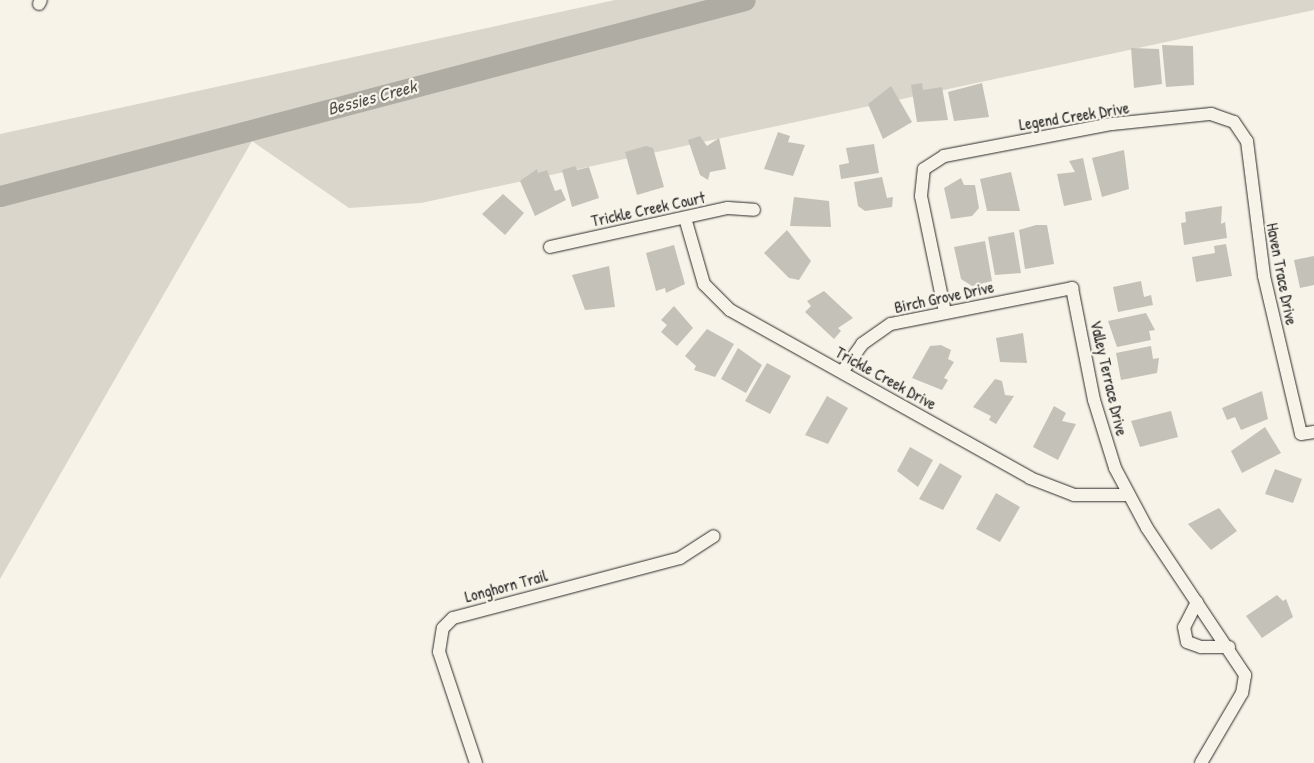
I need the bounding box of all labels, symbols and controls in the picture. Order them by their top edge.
water label: Bessies Creek [325,76,419,120]
street label: Legend Creek Drive [1018,98,1130,134]
street label: Trickle Creek Court [589,188,707,230]
street label: Haven Trace Drive [1263,221,1301,327]
street label: Birch Grove Drive [892,277,996,317]
street label: Valley Terrace Drive [1086,318,1132,438]
street label: Trickle Creek Drive [832,342,940,414]
street label: Longhorn Trail [463,566,549,606]

